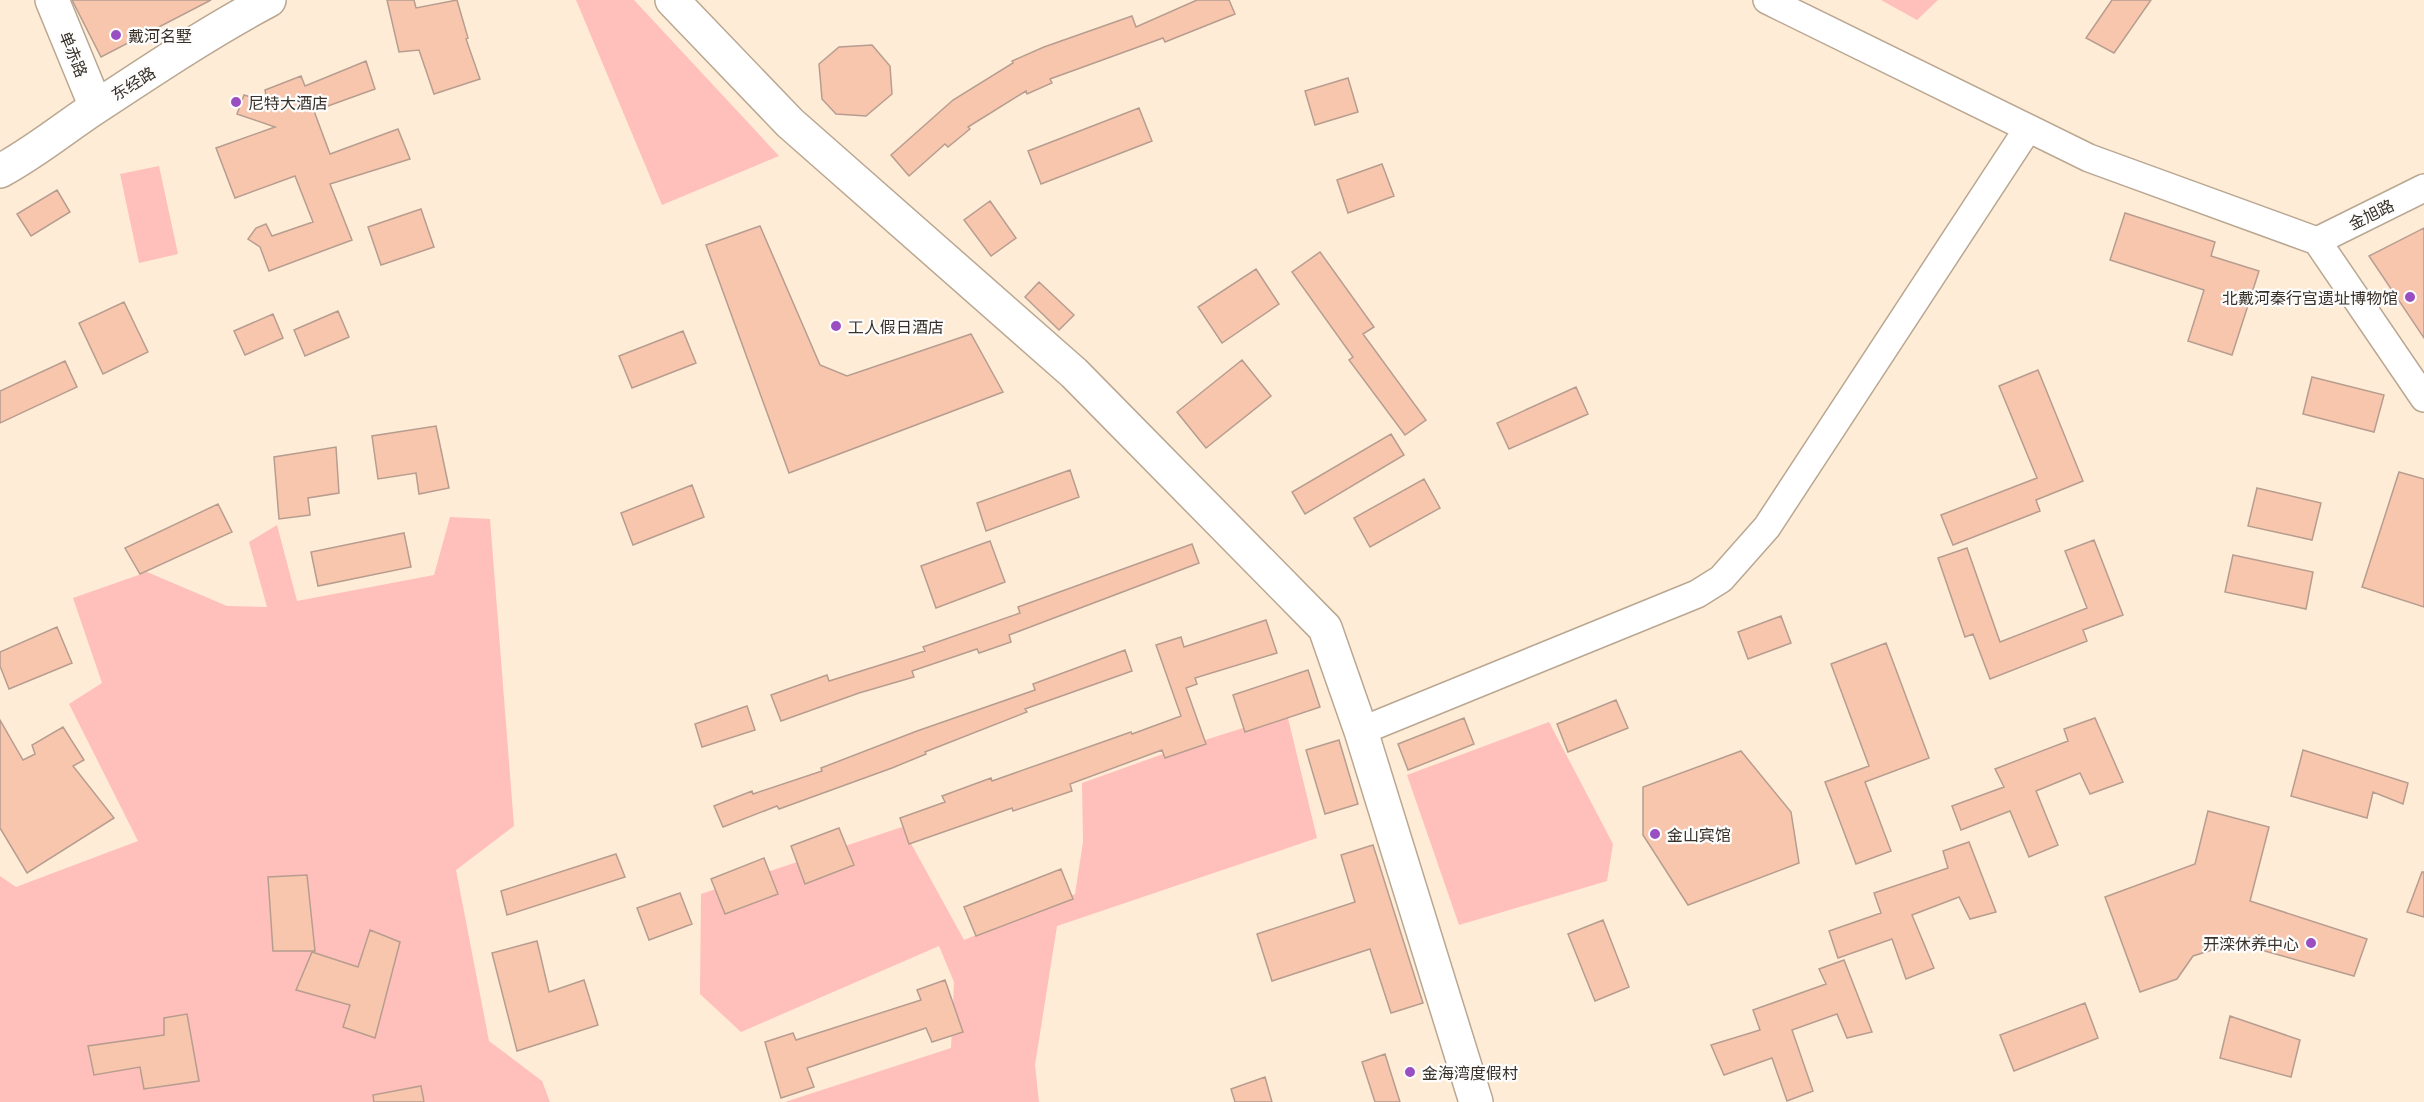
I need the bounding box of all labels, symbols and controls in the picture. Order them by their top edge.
place label: 戴河名墅 [128,26,192,45]
street label: 单赤路 [56,28,92,80]
marker: 戴河名墅 [109,28,123,42]
street label: 东经路 [108,62,158,104]
place label: 尼特大酒店 [248,93,328,112]
marker: 尼特大酒店 [229,95,243,109]
street label: 金旭路 [2345,195,2397,233]
place label: 北戴河秦行宫遗址博物馆 [2222,288,2398,307]
marker: 北戴河秦行宫遗址博物馆 [2403,290,2417,304]
place label: 工人假日酒店 [848,317,944,336]
marker: 工人假日酒店 [829,319,843,333]
place label: 金山宾馆 [1667,825,1731,844]
marker: 金山宾馆 [1648,827,1662,841]
place label: 开滦休养中心 [2203,934,2299,953]
marker: 开滦休养中心 [2304,936,2318,950]
place label: 金海湾度假村 [1422,1063,1518,1082]
marker: 金海湾度假村 [1403,1065,1417,1079]

